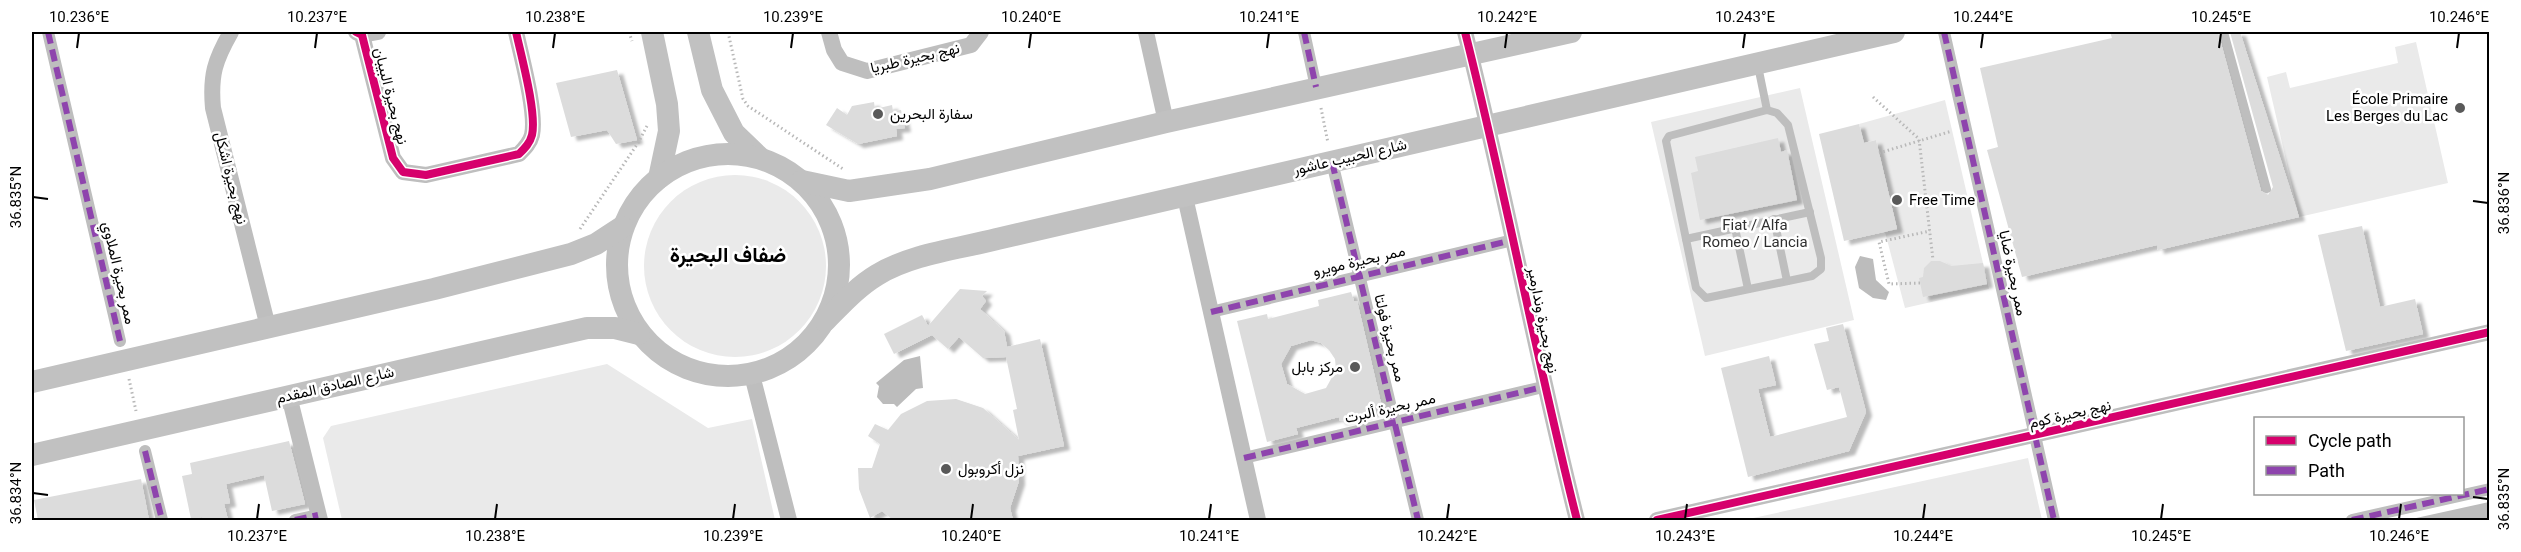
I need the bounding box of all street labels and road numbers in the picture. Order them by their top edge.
street label: نهج بحيرة طبريا [869,39,962,79]
street label: نهج بحيرة البيبان [368,46,412,147]
street label: نهج بحيرة اشكل [209,130,251,227]
street label: شارع الحبيب عاشور [1291,135,1409,181]
street label: ممر بحيرة الملاوي [95,220,140,327]
street label: ممر بحيرة ضايا [1995,229,2031,317]
street label: ممر بحيرة مويرو [1311,242,1407,280]
street label: نهج بحيرة وندارمير [1522,264,1562,375]
street label: ممر بحيرة فولتا [1370,292,1410,384]
street label: شارع الصادق المقدم [274,363,396,409]
street label: ممر بحيرة ألبرت [1343,389,1437,427]
street label: نهج بحيرة كوم [2027,396,2113,434]

